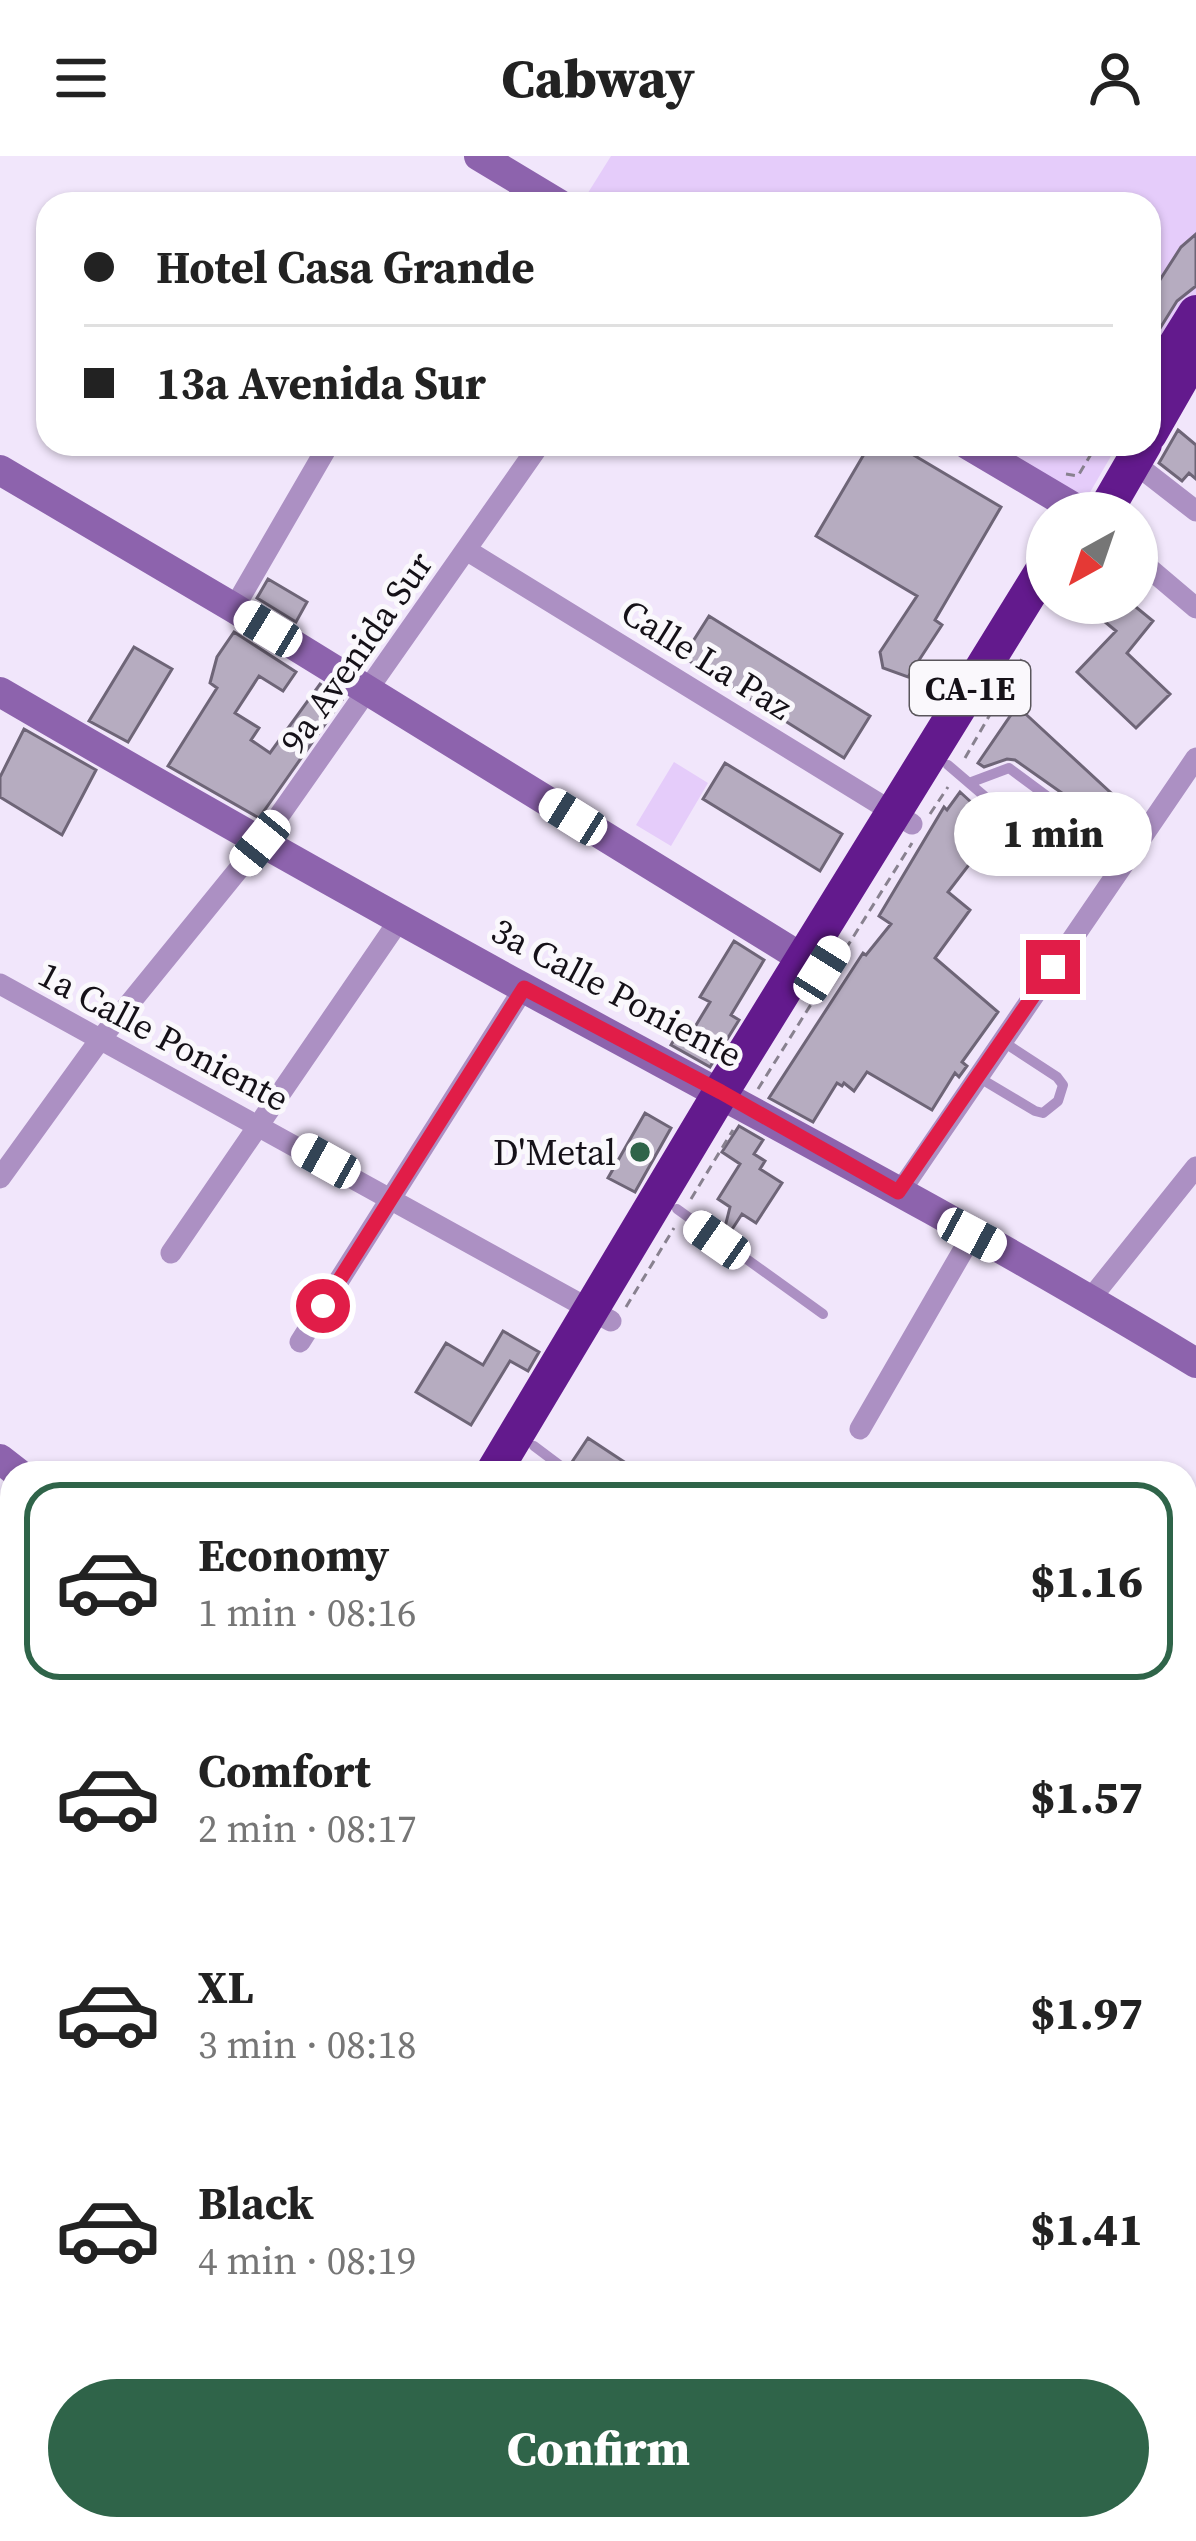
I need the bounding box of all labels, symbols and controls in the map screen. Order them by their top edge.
text: Cabway [501,41,695,115]
icon: menu [48,45,114,111]
icon: person [1082,45,1148,111]
text: Hotel Casa Grande [156,236,535,298]
text: 13a Avenida Sur [156,352,486,414]
north arrow [1026,492,1158,624]
map controls [1026,492,1158,624]
street label: 9a Avenida Sur [269,542,444,763]
street label: Calle La Paz [612,587,802,731]
car [228,595,308,663]
road number: CA-1E [910,661,1030,715]
car [533,783,613,851]
callout: 1 min [954,793,1152,877]
car [223,804,297,882]
text: 1 min [1002,807,1104,860]
street label: 3a Calle Poniente [483,906,750,1079]
car [788,930,856,1010]
route end [1026,940,1080,994]
street label: 1a Calle Poniente [30,950,297,1123]
car [286,1128,366,1194]
place label: D'Metal [493,1128,616,1177]
marker: D'Metal [627,1139,653,1165]
car [932,1202,1012,1268]
car [677,1205,757,1275]
route start [296,1279,350,1333]
text: Economy [198,1524,389,1586]
icon: car [54,1527,162,1635]
text: $1.16 [1030,1550,1143,1612]
text: 1 min · 08:16 [198,1586,417,1639]
text: Comfort [198,1740,371,1802]
icon: car [54,1743,162,1851]
text: $1.57 [1030,1766,1143,1828]
text: 2 min · 08:17 [198,1802,417,1855]
text: XL [198,1956,254,2018]
icon: car [54,1959,162,2067]
text: $1.97 [1030,1982,1143,2044]
text: 3 min · 08:18 [198,2018,417,2071]
text: Black [198,2172,314,2234]
icon: car [54,2175,162,2283]
text: $1.41 [1030,2198,1143,2260]
text: 4 min · 08:19 [198,2234,417,2287]
button: Confirm [48,2379,1149,2517]

